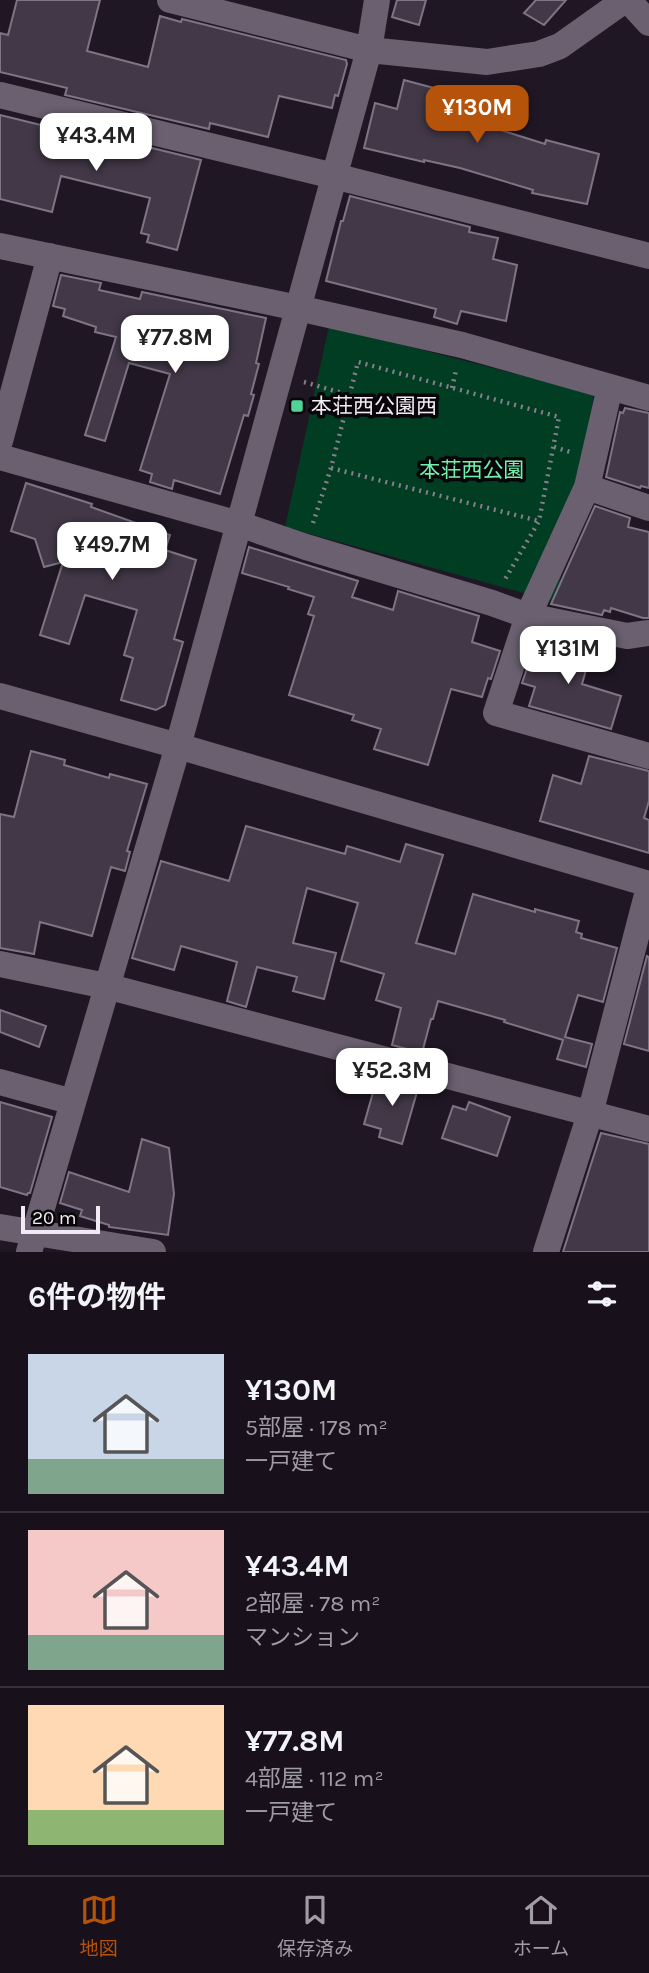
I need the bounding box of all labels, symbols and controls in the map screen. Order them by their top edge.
pin: ¥130M [428,86,526,145]
text: ¥130M [442,94,512,121]
pin: ¥43.4M [39,114,153,173]
text: ¥43.4M [56,122,136,149]
pin: ¥77.8M [118,316,232,375]
text: ¥77.8M [137,324,213,351]
place label: 本荘西公園西 [311,394,437,418]
marker: 本荘西公園西 [289,398,305,414]
park label: 本荘西公園 [420,458,525,482]
pin: ¥49.7M [55,522,169,582]
text: ¥49.7M [73,531,151,558]
pin: ¥131M [519,626,617,686]
text: ¥131M [536,635,600,662]
pin: ¥52.3M [335,1048,449,1108]
text: ¥52.3M [352,1057,432,1084]
scale bar [21,1203,100,1235]
text: 20 m [32,1207,77,1229]
icon: filters [583,1275,621,1313]
text: 6件の物件 [28,1279,166,1315]
text: ¥130M [245,1372,337,1408]
icon: home [84,1382,168,1466]
text: 5部屋 · 178 m² [245,1414,388,1441]
text: 一戸建て [245,1448,337,1475]
text: ¥43.4M [245,1548,350,1584]
icon: home [84,1558,168,1642]
text: 2部屋 · 78 m² [245,1590,381,1617]
text: マンション [245,1624,360,1651]
text: ¥77.8M [245,1723,345,1759]
icon: home [84,1733,168,1817]
text: 4部屋 · 112 m² [245,1765,384,1792]
text: 一戸建て [245,1799,337,1826]
tab: 地図 [80,1891,118,1960]
tab: 保存済み [277,1891,353,1960]
tab: ホーム [513,1891,569,1960]

